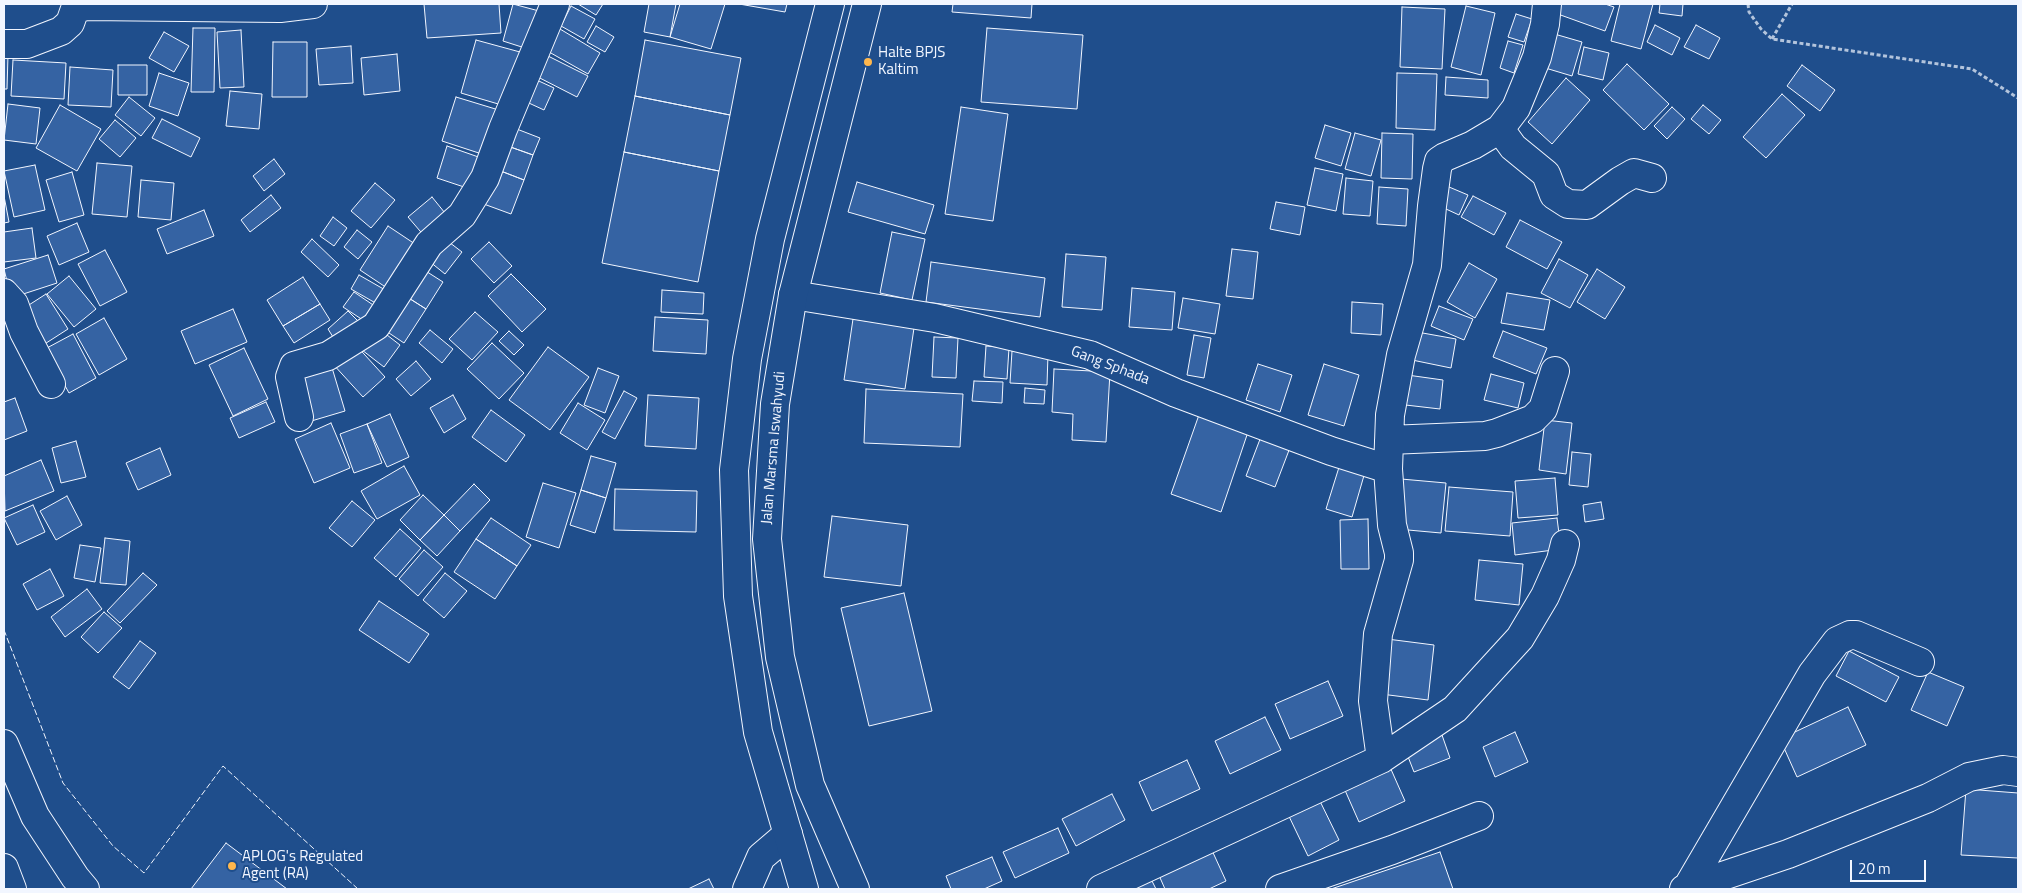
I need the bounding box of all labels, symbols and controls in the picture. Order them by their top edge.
place label: Halte BPJS Kaltim [878,44,945,79]
marker: Halte BPJS Kaltim [862,56,874,68]
street label: Gang Sphada [1068,343,1152,389]
street label: Jalan Marsma Iswahyudi [758,371,790,525]
place label: APLOG's Regulated Agent (RA) [242,848,363,883]
scale bar [1852,850,1928,882]
text: 20 m [1858,857,1891,880]
marker: APLOG's Regulated Agent (RA) [226,860,238,872]

